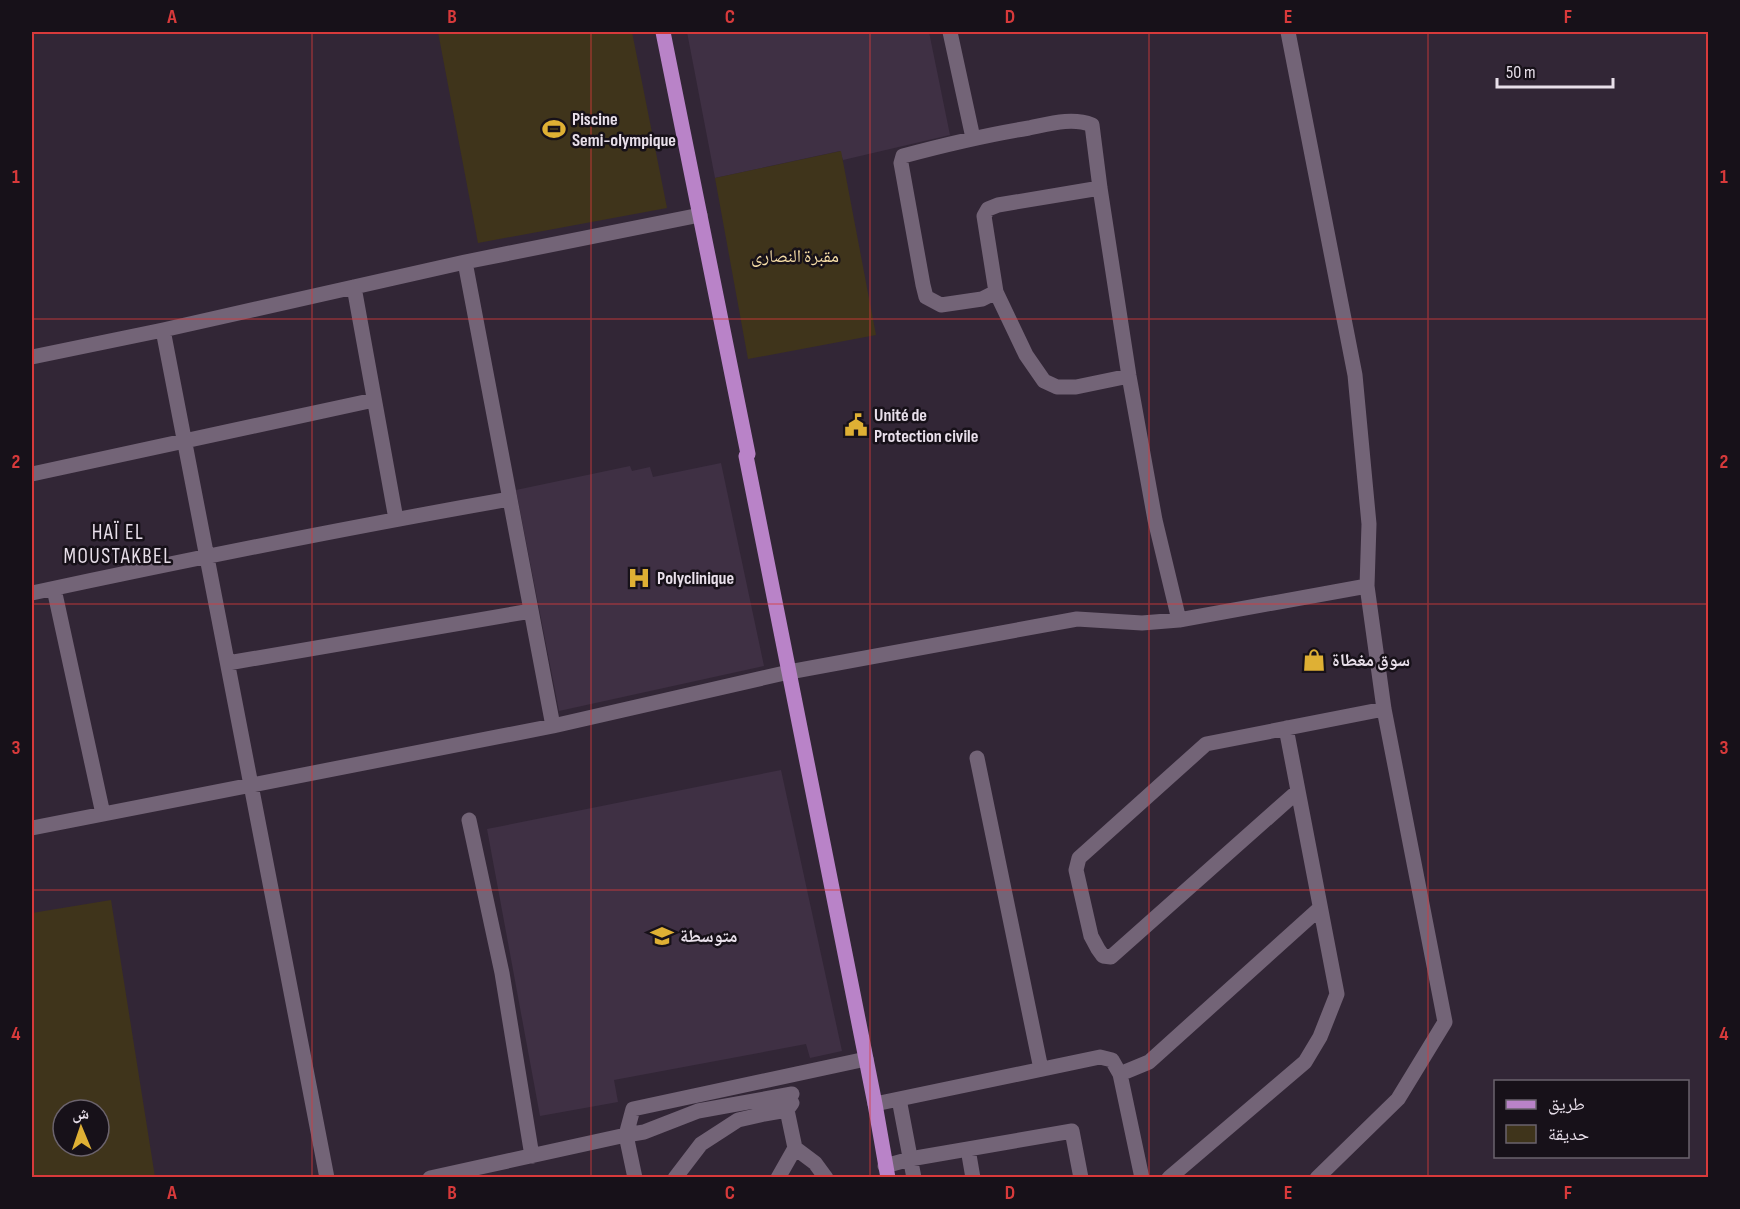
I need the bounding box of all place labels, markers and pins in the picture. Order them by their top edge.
place label: Piscine Semi-olympique [572,109,676,151]
sports icon: Piscine Semi-olympique [541,116,567,142]
place label: Unité de Protection civile [874,405,978,447]
public building icon: Unité de Protection civile [843,412,869,438]
hospital icon: Polyclinique [626,565,652,591]
place label: Polyclinique [657,568,734,589]
shop icon: سوق مغطاة [1301,647,1327,673]
place label: سوق مغطاة [1332,650,1410,671]
school or university icon: متوسطة [649,923,675,949]
place label: متوسطة [680,926,737,947]

